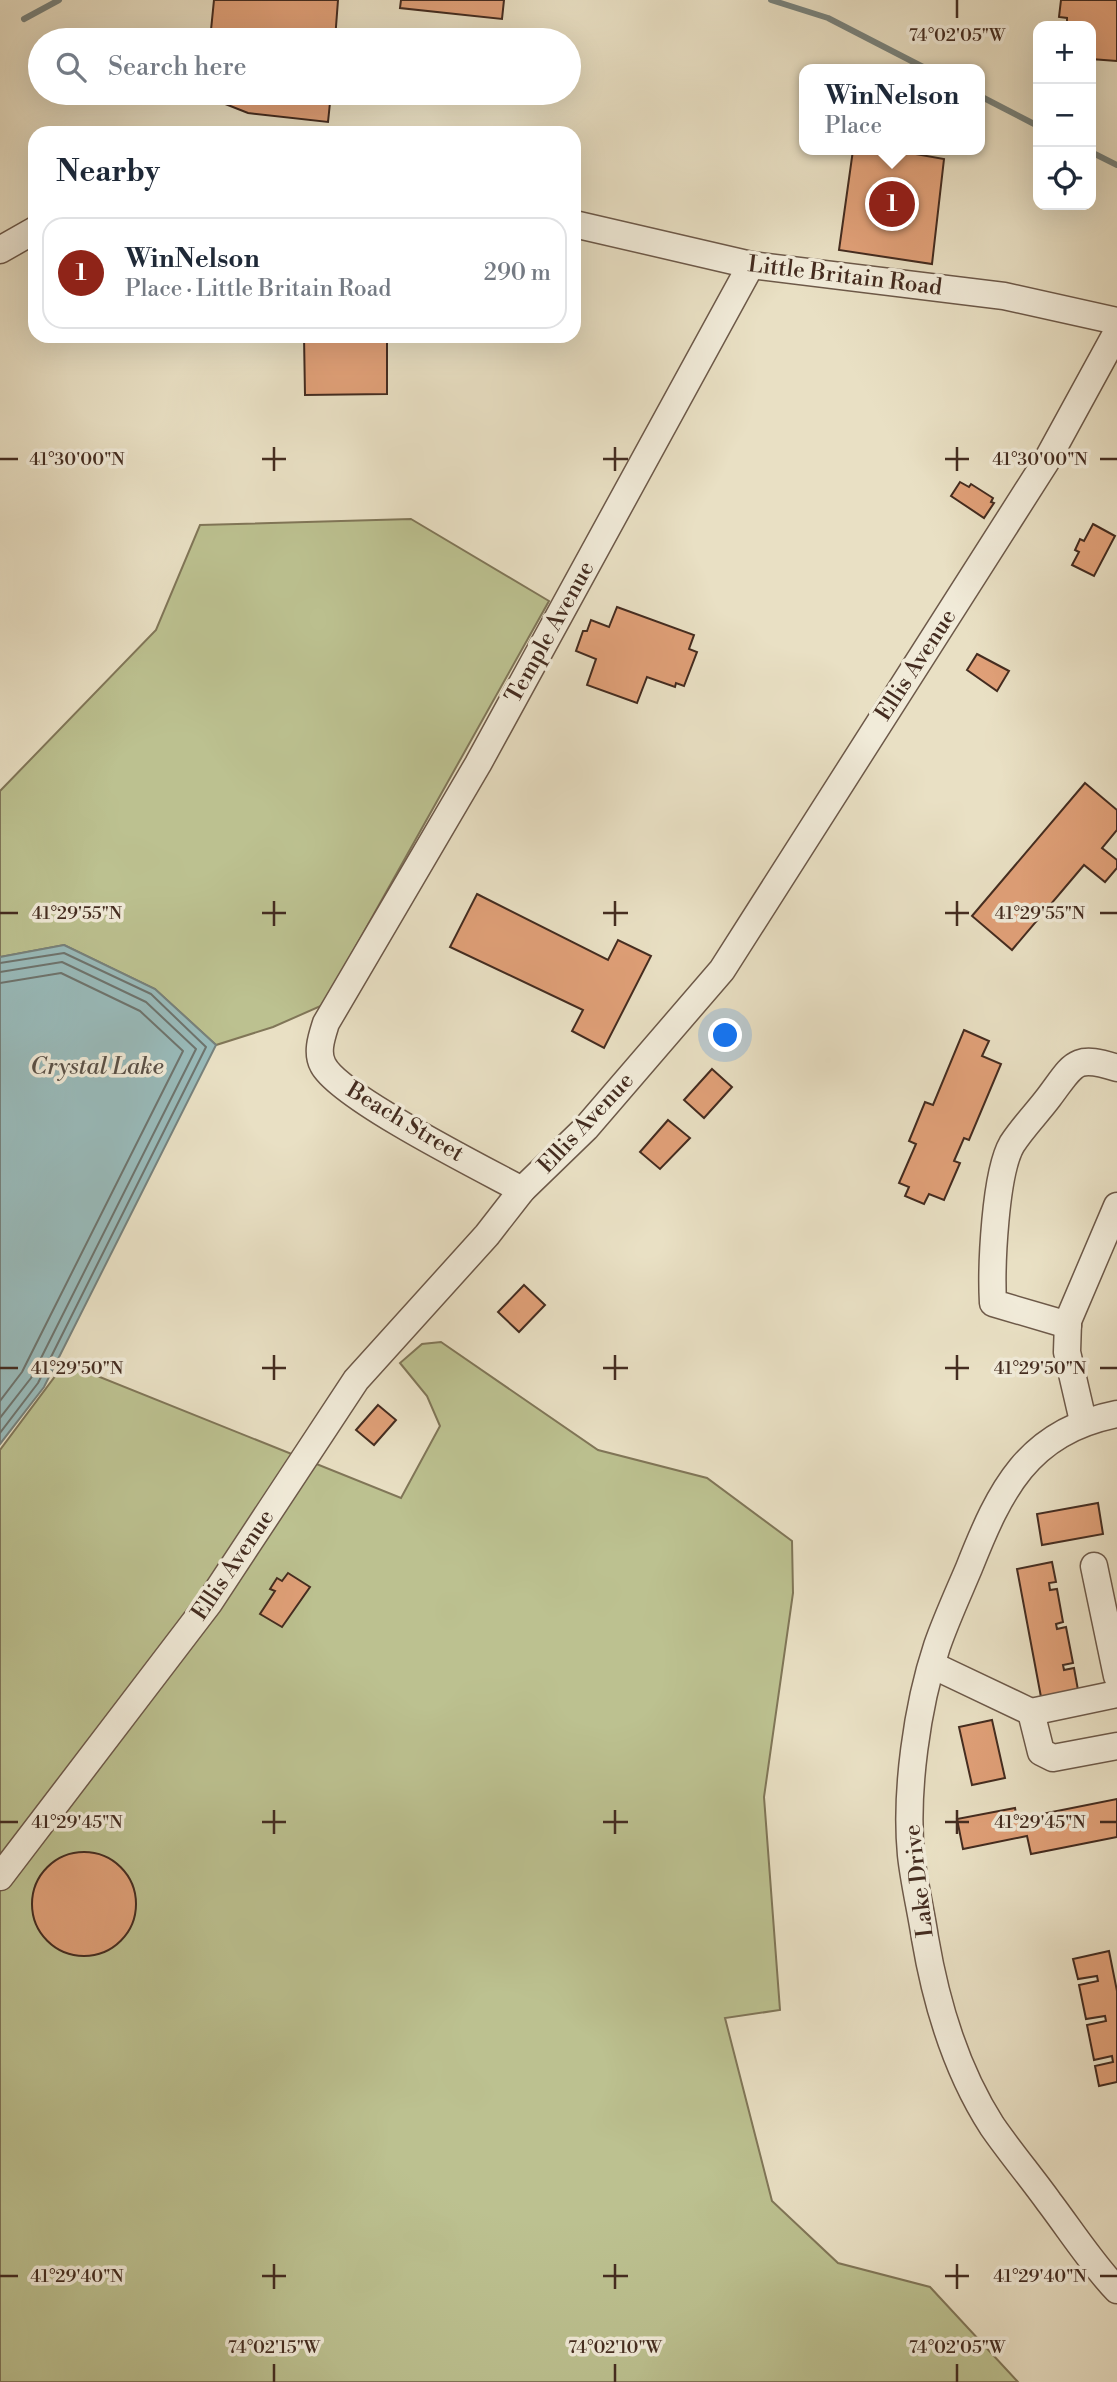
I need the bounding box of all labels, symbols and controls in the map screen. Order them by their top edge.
map controls [1033,21,1096,210]
button: + [1033,21,1096,84]
text: 74°02'05"W [909,24,1006,47]
search box [28,28,581,105]
icon: search [52,48,90,86]
text: Search here [108,51,247,83]
popup [799,64,985,155]
text: WinNelson [825,80,959,112]
button: − [1033,84,1096,147]
text: Place [825,112,882,140]
button: locate [1033,147,1096,210]
text: Nearby [56,153,160,191]
pin: 1 [869,178,915,230]
text: WinNelson [125,243,260,275]
street label: Little Britain Road [746,250,944,302]
text: 1 [75,259,87,287]
text: 290 m [484,259,551,287]
text: Place · Little Britain Road [125,275,391,303]
text: 41°30'00"N [29,448,125,471]
text: 41°30'00"N [992,448,1088,471]
street label: Temple Avenue [499,556,601,708]
street label: Ellis Avenue [869,604,963,726]
text: 41°29'55"N [32,902,123,925]
text: 41°29'55"N [995,902,1086,925]
your location [708,1018,742,1052]
water label: Crystal Lake [30,1052,164,1082]
street label: Ellis Avenue [532,1067,640,1179]
street label: Beach Street [340,1076,469,1168]
text: 41°29'50"N [31,1357,124,1380]
text: 41°29'50"N [994,1357,1087,1380]
street label: Ellis Avenue [186,1504,280,1626]
text: 41°29'45"N [31,1811,123,1834]
text: 41°29'45"N [994,1811,1086,1834]
street label: Lake Drive [898,1823,940,1939]
text: 41°29'40"N [30,2265,124,2288]
text: 41°29'40"N [993,2265,1087,2288]
text: 74°02'15"W [228,2336,321,2359]
text: 74°02'10"W [568,2336,663,2359]
text: 74°02'05"W [909,2336,1006,2359]

